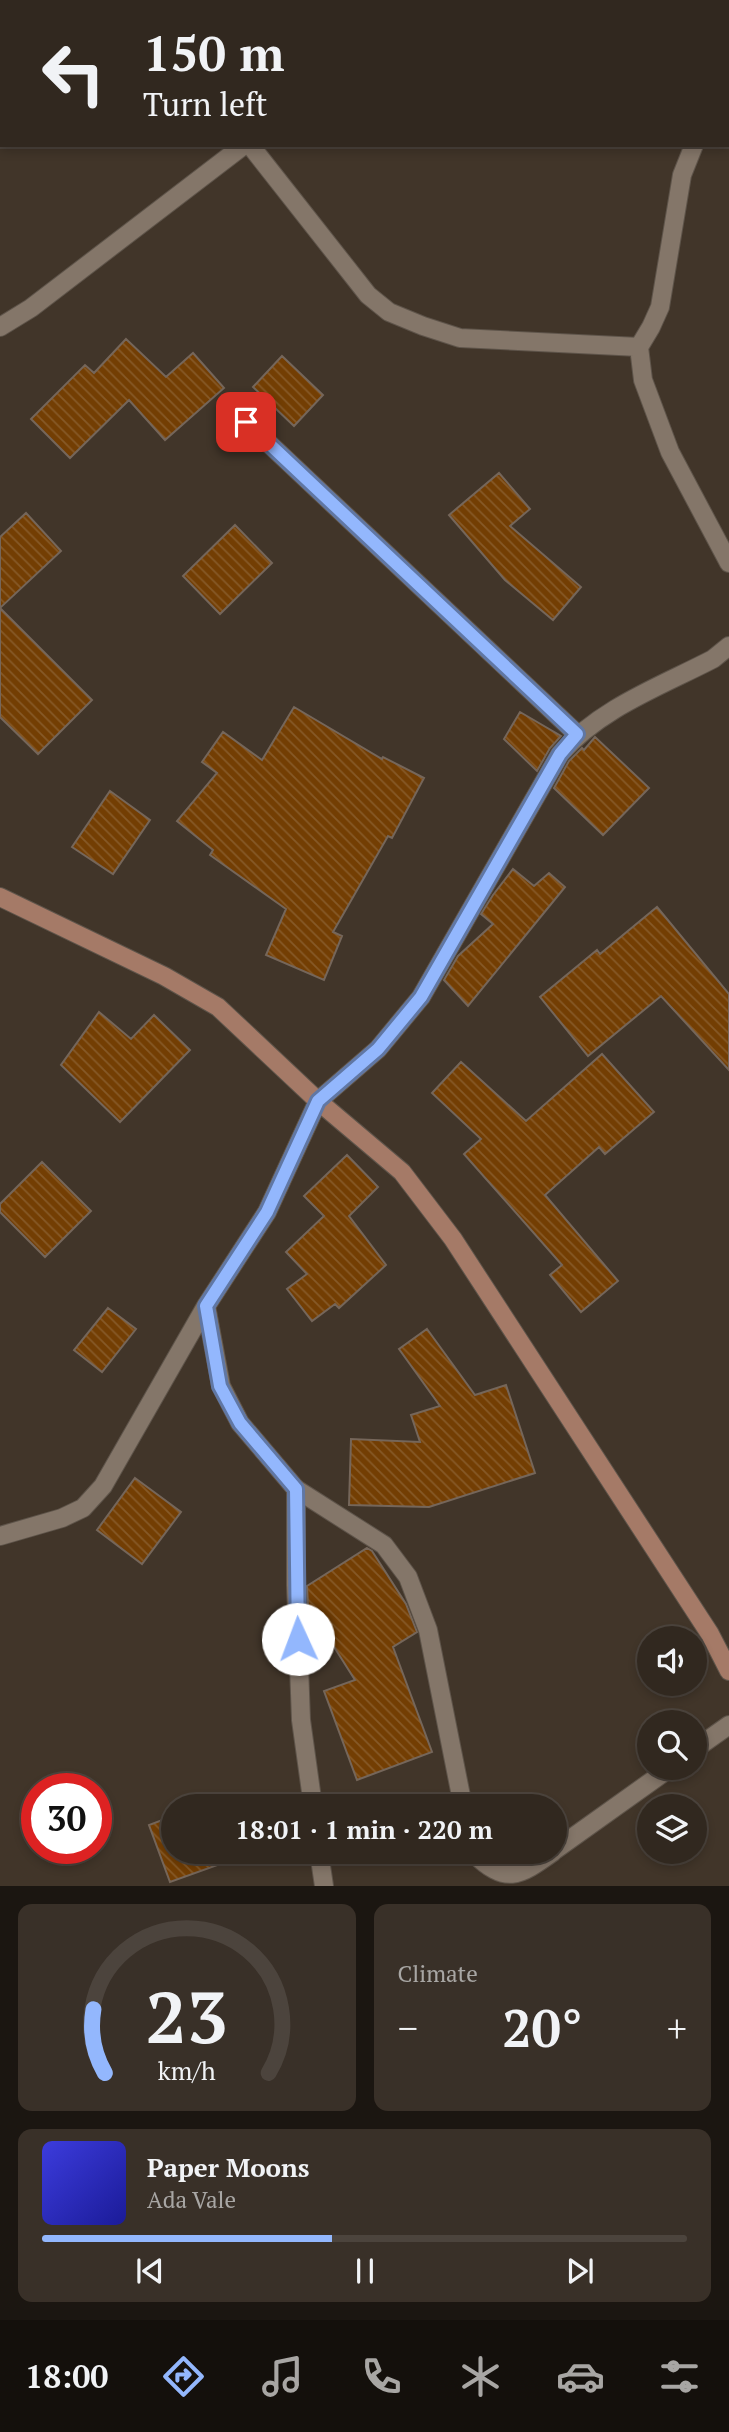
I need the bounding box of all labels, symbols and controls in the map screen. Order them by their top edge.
text: 150 m [143,20,285,85]
icon: left [28,28,119,119]
text: Turn left [143,83,267,125]
pin [216,392,276,452]
icon: arrive [227,403,265,441]
position arrow [261,1602,335,1676]
map controls [637,1626,707,1864]
button: sound [637,1626,707,1696]
button: search [637,1710,707,1780]
speed limit sign: 30 [21,1773,112,1864]
button: layers [637,1794,707,1864]
text: 18:01 · 1 min · 220 m [235,1812,493,1846]
text: Climate [398,1958,478,1989]
text: 23 [146,1968,228,2065]
text: 20° [502,1993,582,2062]
text: − [398,2003,418,2053]
text: + [667,2003,687,2053]
text: km/h [158,2054,216,2087]
text: Paper Moons [147,2150,310,2184]
text: Ada Vale [147,2184,236,2215]
icon: previous [131,2252,169,2290]
icon: pause [346,2252,384,2290]
icon: next [561,2252,599,2290]
icon: directions [159,2352,208,2401]
icon: music [258,2352,307,2401]
icon: phone [357,2352,406,2401]
icon: climate [456,2352,505,2401]
icon: car [556,2352,605,2401]
icon: filters [655,2352,704,2401]
text: 18:00 [25,2355,108,2397]

